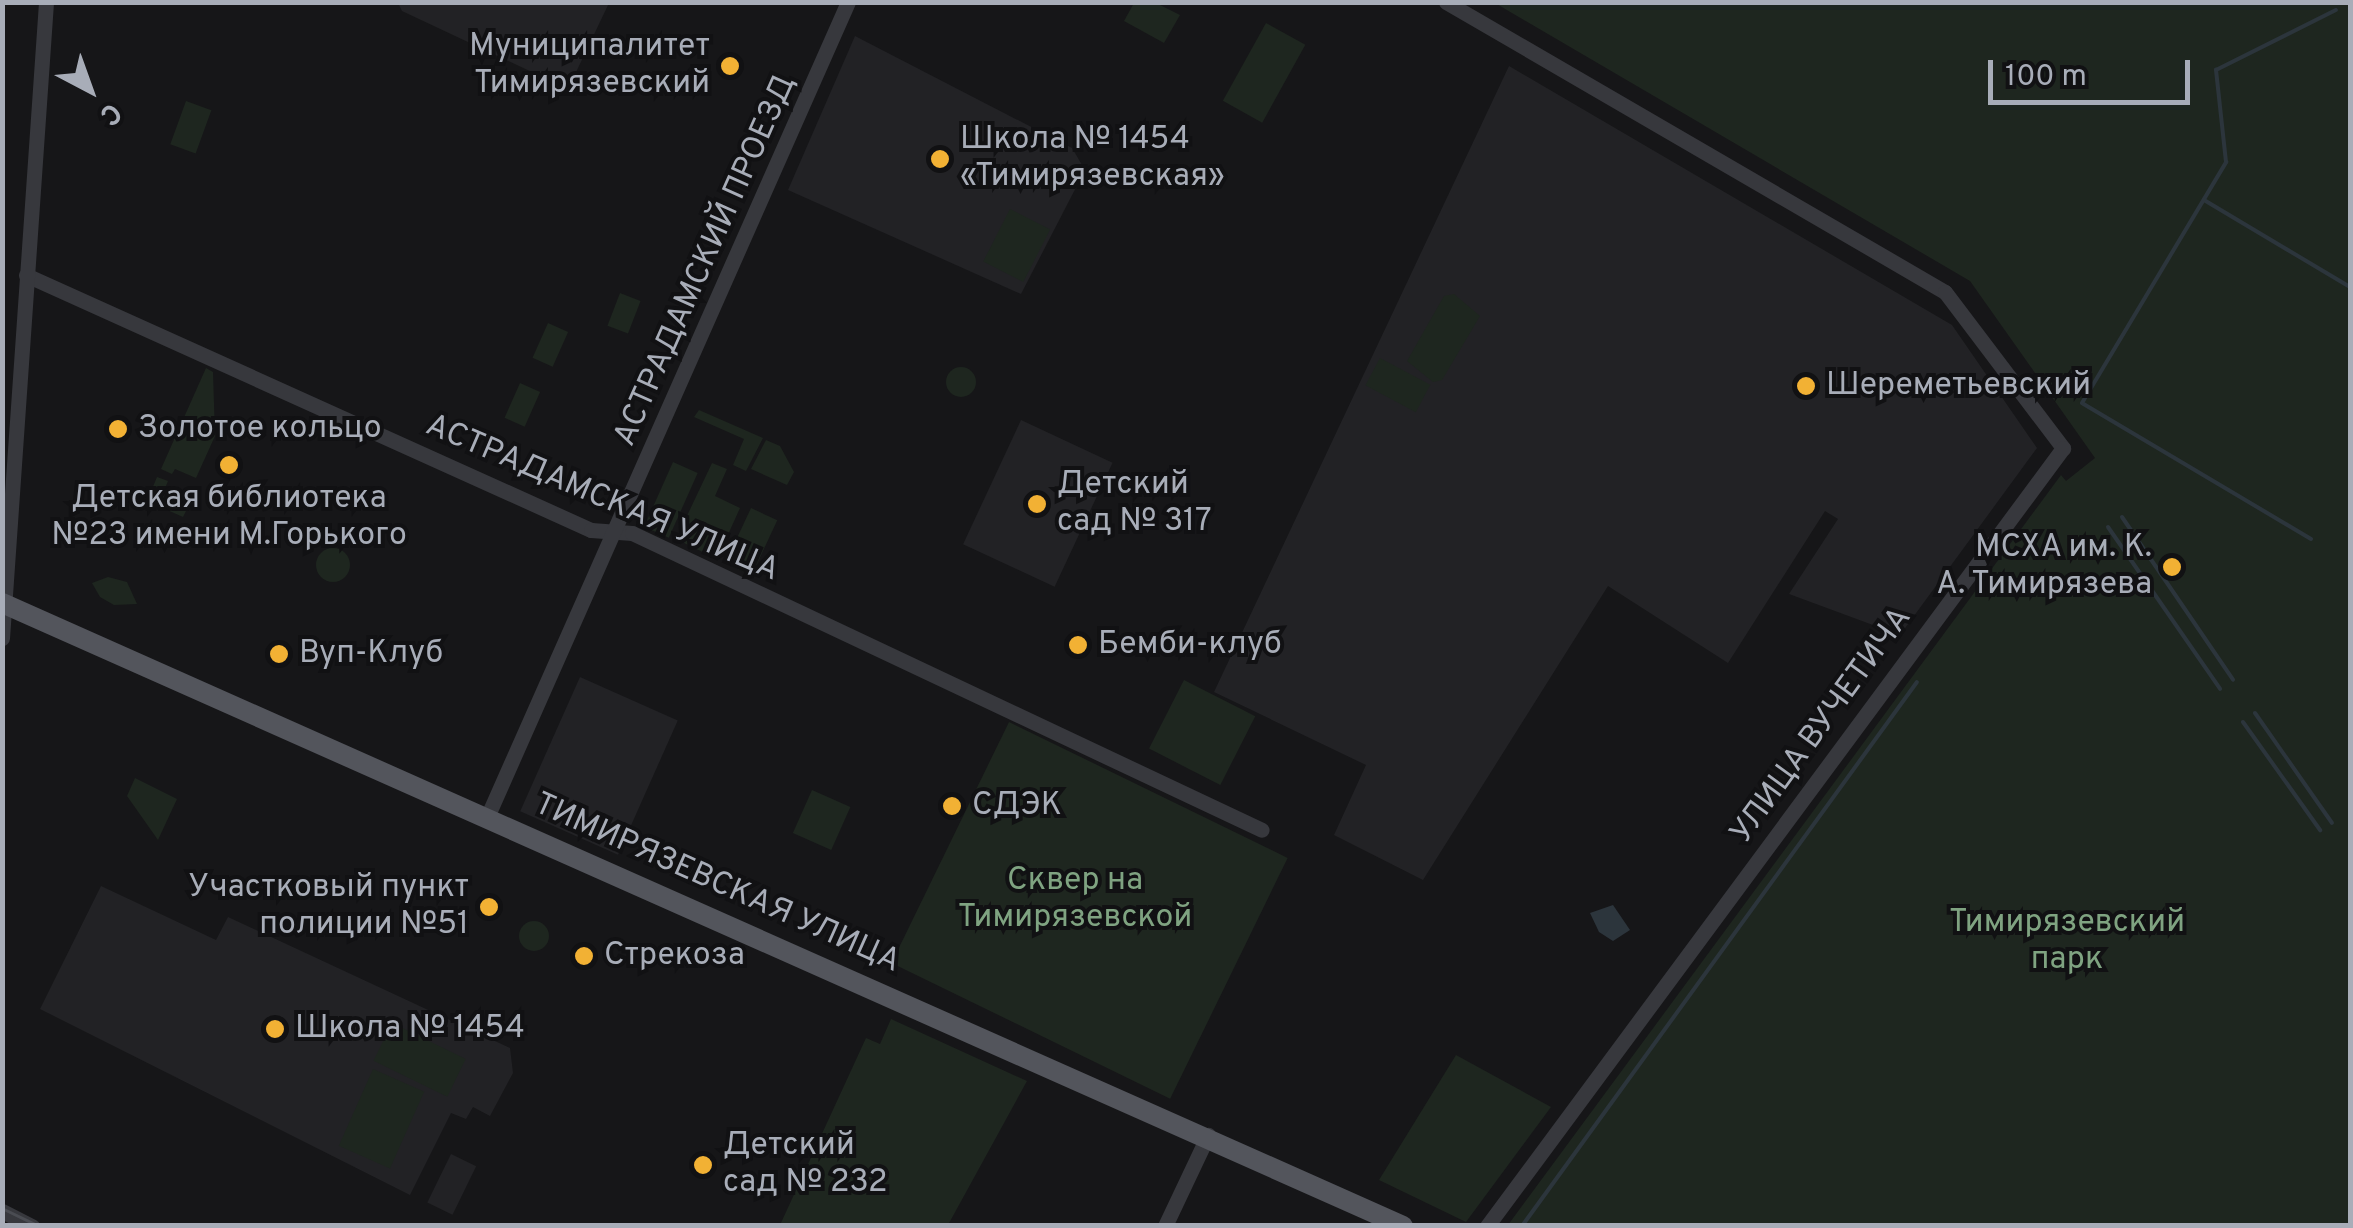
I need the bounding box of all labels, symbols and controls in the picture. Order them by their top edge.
place label: Муниципалитет Тимирязевский [469,29,710,104]
north arrow [40,40,140,140]
scale bar [1993,40,2196,102]
marker: Муниципалитет Тимирязевский [719,55,741,77]
text: 100 m [2005,59,2087,96]
street label: АСТРАДАМСКИЙ ПРОЕЗД [607,70,805,452]
text: С [91,93,128,132]
place label: Школа № 1454 «Тимирязевская» [960,122,1225,197]
marker: Школа № 1454 «Тимирязевская» [929,148,951,170]
place label: Шереметьевский [1826,367,2091,405]
marker: Шереметьевский [1795,375,1817,397]
street label: АСТРАДАМСКАЯ УЛИЦА [419,407,785,591]
place label: Золотое кольцо [138,410,382,448]
marker: Золотое кольцо [107,418,129,440]
marker: Детская библиотека №23 имени М.Горького [218,454,240,476]
place label: Детский сад № 317 [1057,467,1212,542]
place label: Детская библиотека №23 имени М.Горького [51,481,407,556]
marker: Детский сад № 317 [1026,493,1048,515]
place label: МСХА им. К. А. Тимирязева [1935,530,2152,605]
marker: МСХА им. К. А. Тимирязева [2161,556,2183,578]
street label: УЛИЦА ВУЧЕТИЧА [1723,600,1921,852]
place label: Бемби-клуб [1098,626,1282,664]
marker: Бемби-клуб [1067,634,1089,656]
place label: Вуп-Клуб [299,635,443,673]
marker: Вуп-Клуб [268,643,290,665]
street label: ТИМИРЯЗЕВСКАЯ УЛИЦА [528,786,906,982]
place label: СДЭК [972,787,1062,825]
marker: СДЭК [941,795,963,817]
park label: Сквер на Тимирязевской [958,863,1192,938]
place label: Участковый пункт полиции №51 [188,870,469,945]
marker: Участковый пункт полиции №51 [478,896,500,918]
park label: Тимирязевский парк [1949,905,2185,980]
place label: Стрекоза [604,937,745,975]
marker: Стрекоза [573,945,595,967]
place label: Школа № 1454 [295,1010,525,1048]
marker: Школа № 1454 [264,1018,286,1040]
place label: Детский сад № 232 [723,1128,888,1203]
marker: Детский сад № 232 [692,1154,714,1176]

